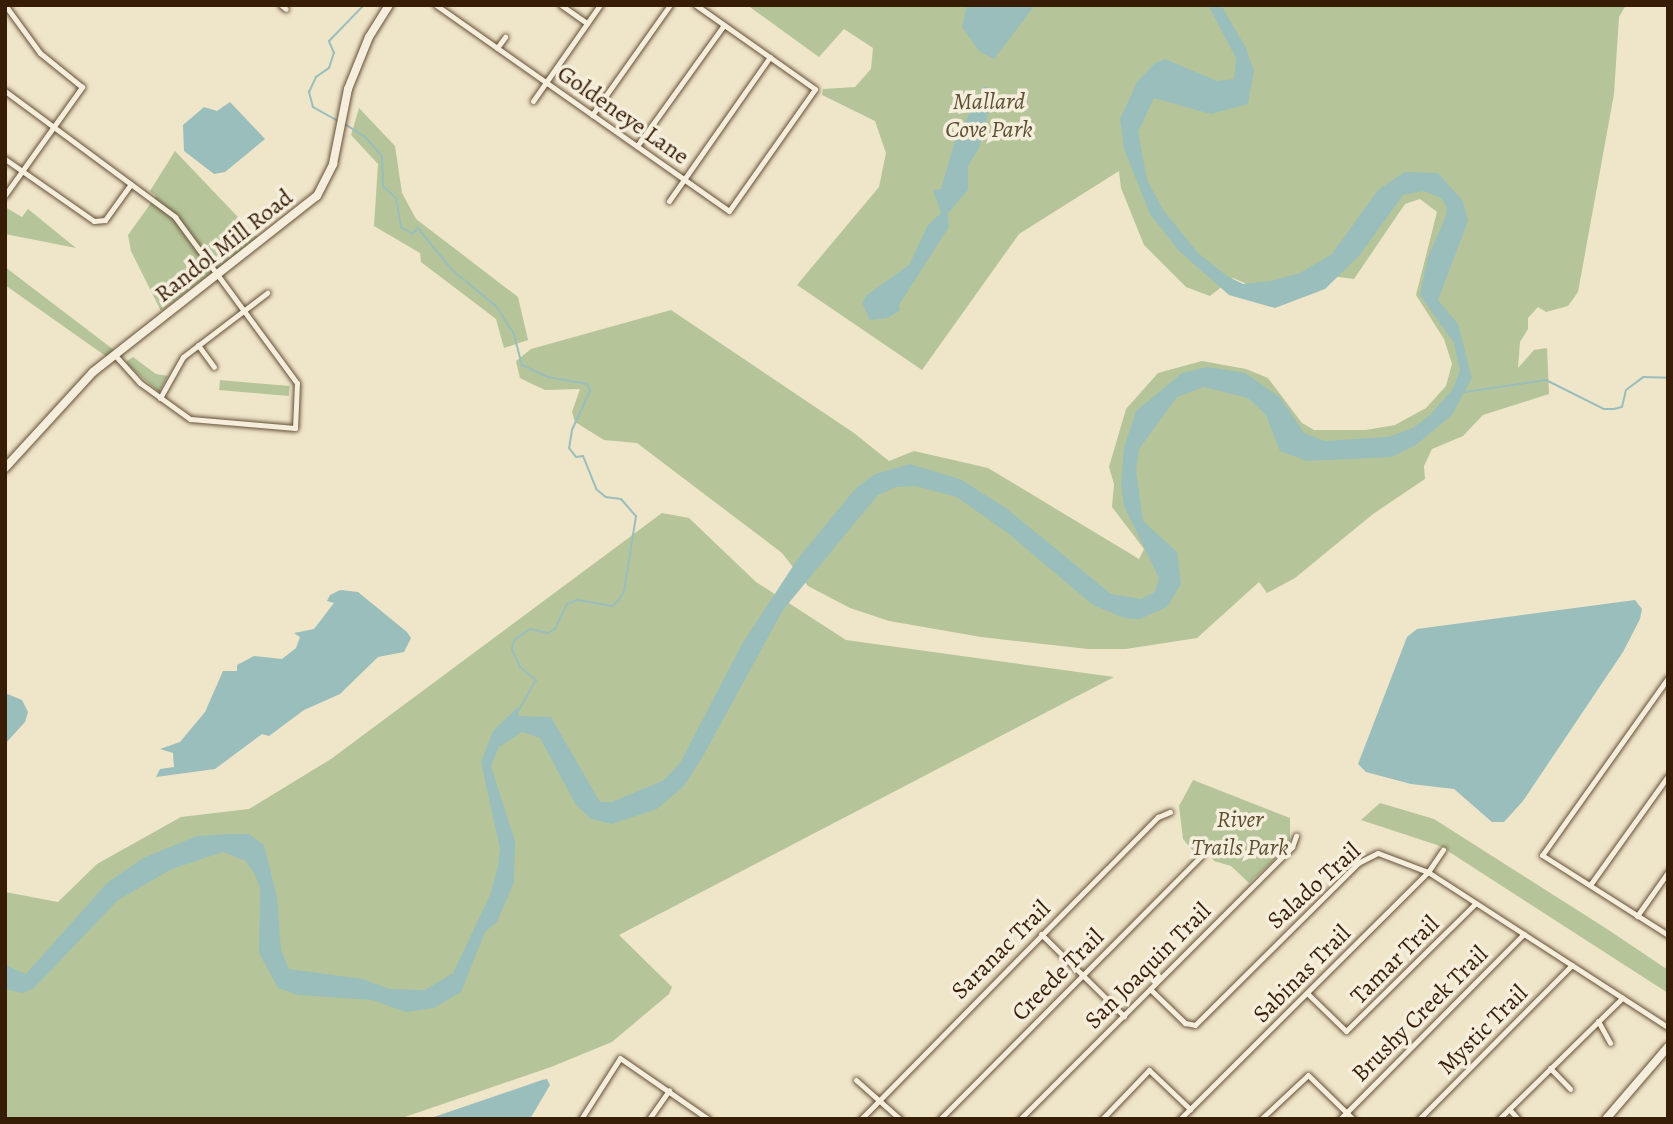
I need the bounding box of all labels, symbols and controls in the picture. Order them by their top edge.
street label: Goldeneye Lane [552,59,694,171]
park label: Mallard Cove Park [945,88,1033,144]
street label: Randol Mill Road [149,183,299,309]
park label: River Trails Park [1191,806,1289,862]
street label: Salado Trail [1262,837,1366,935]
street label: Saranac Trail [946,895,1056,1005]
street label: San Joaquin Trail [1079,897,1217,1035]
street label: Tamar Trail [1345,910,1445,1010]
street label: Sabinas Trail [1247,919,1357,1029]
street label: Creede Trail [1006,923,1110,1027]
street label: Brushy Creek Trail [1346,940,1494,1088]
street label: Mystic Trail [1432,979,1534,1081]

